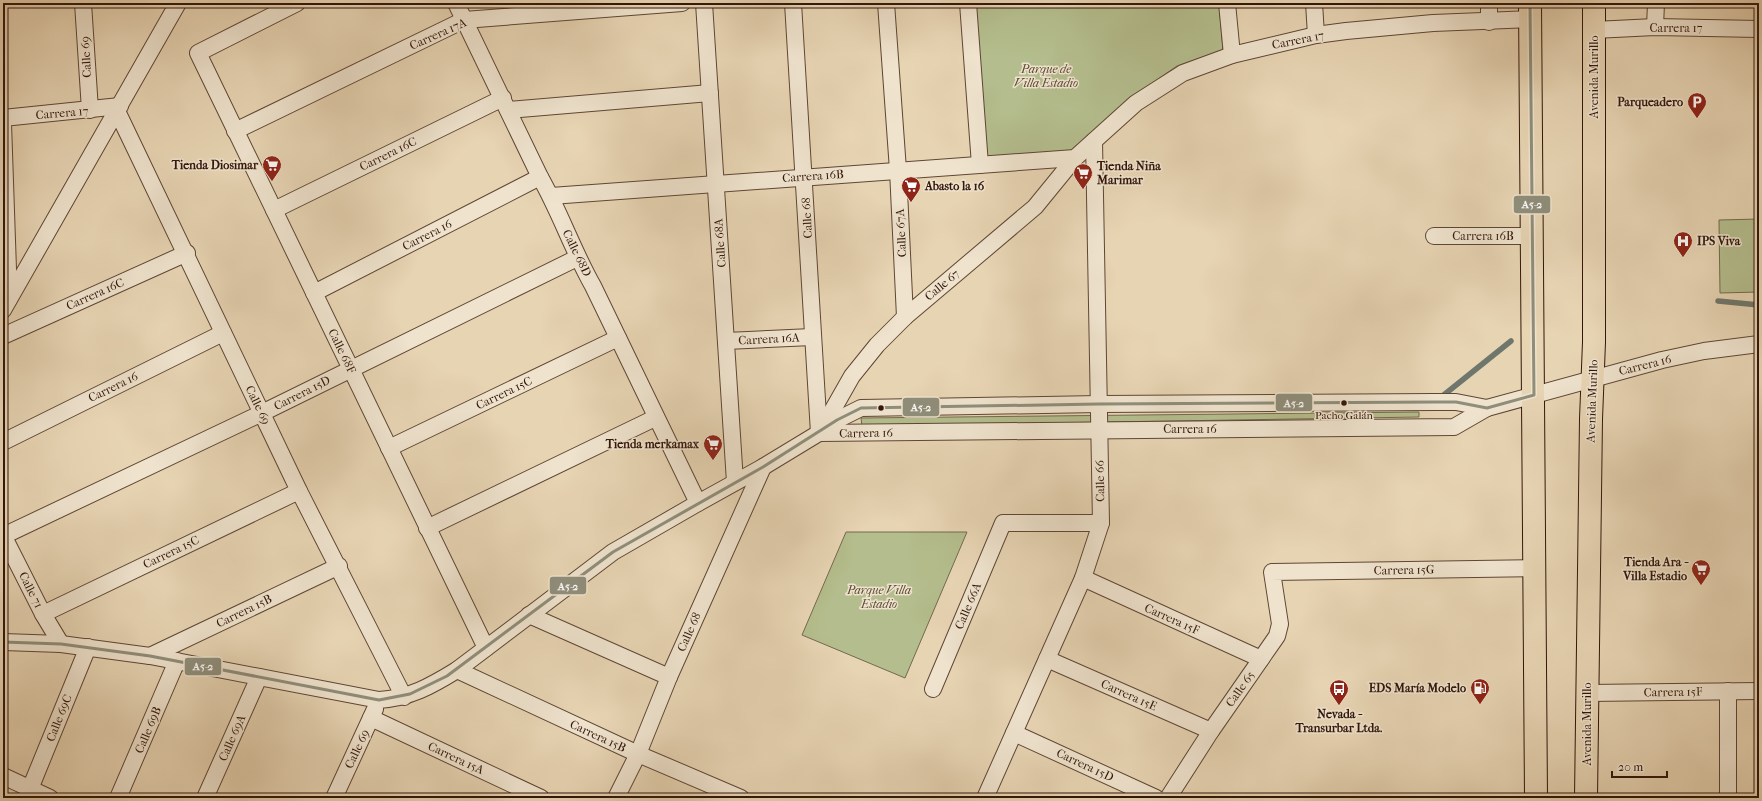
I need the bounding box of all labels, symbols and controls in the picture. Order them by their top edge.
street label: Carrera 17A [407,15,469,53]
street label: Carrera 17 [1650,21,1703,35]
street label: Carrera 17 [1271,28,1326,52]
street label: Avenida Murillo [1587,35,1601,120]
street label: Calle 69 [78,36,94,78]
park label: Parque de Villa Estadio [1014,62,1078,90]
parking icon: Parqueadero [1686,91,1708,119]
place label: Parqueadero [1617,95,1683,110]
street label: Carrera 17 [35,104,89,122]
street label: Carrera 16C [357,134,419,174]
supermarket icon: Tienda Diosimar [261,154,283,182]
place label: Tienda Diosimar [171,158,259,172]
place label: Tienda Niña Marimar [1096,159,1161,187]
supermarket icon: Tienda Niña Marimar [1072,162,1094,190]
street label: Carrera 16B [782,167,844,185]
supermarket icon: Abasto la 16 [900,175,922,203]
place label: Abasto la 16 [924,179,985,193]
line badge: A5-2 [1513,195,1551,214]
street label: Calle 68 [799,197,815,239]
text: A5-2 [1521,198,1543,211]
street label: Calle 67A [893,208,909,258]
street label: Carrera 16 [400,216,455,253]
street label: Calle 68A [711,218,729,268]
street label: Calle 68D [560,227,594,279]
street label: Carrera 16B [1452,229,1514,243]
hospital icon: IPS Viva [1672,230,1694,258]
place label: IPS Viva [1697,234,1741,248]
street label: Calle 67 [922,266,962,304]
street label: Carrera 16C [64,275,126,313]
street label: Calle 68F [325,327,359,376]
street label: Carrera 16A [738,330,800,348]
street label: Carrera 16 [1617,352,1673,378]
street label: Avenida Murillo [1584,359,1600,444]
street label: Carrera 16 [86,369,141,405]
street label: Carrera 15D [271,373,333,413]
street label: Carrera 15C [474,373,534,413]
street label: Calle 69 [243,383,273,427]
line badge: A5-2 [1275,393,1313,412]
line badge: A5-2 [902,397,940,417]
text: A5-2 [1283,397,1305,410]
marker: Pacho Galán [1339,398,1349,408]
text: A5-2 [910,401,932,414]
unlabelled marker [876,403,886,413]
place label: Pacho Galán [1315,409,1374,422]
street label: Carrera 16 [1163,422,1217,436]
street label: Carrera 16 [839,426,893,440]
supermarket icon: Tienda merkamax [702,433,724,461]
place label: Tienda merkamax [605,437,700,451]
street label: Calle 66 [1093,460,1107,502]
street label: Carrera 15C [141,532,201,572]
place label: Tienda Ara - Villa Estadio [1622,555,1689,583]
supermarket icon: Tienda Ara - Villa Estadio [1690,558,1712,586]
street label: Carrera 15G [1373,562,1435,578]
street label: Calle 71 [16,570,46,610]
line badge: A5-2 [549,576,587,595]
text: A5-2 [557,580,579,593]
street label: Calle 66A [952,580,984,632]
park label: Parque Villa Estadio [846,583,911,611]
street label: Carrera 15B [214,591,274,630]
street label: Carrera 15F [1142,601,1202,638]
street label: Calle 68 [674,610,704,654]
line badge: A5-2 [184,657,222,676]
text: A5-2 [192,660,214,673]
street label: Calle 65 [1223,668,1257,710]
street label: Carrera 15E [1099,676,1159,714]
fuel station icon: EDS María Modelo [1469,677,1491,705]
bus stop icon: Nevada - Transurbar Ltda. [1328,678,1350,706]
place label: EDS María Modelo [1369,681,1466,695]
street label: Avenida Murillo [1580,682,1594,767]
street label: Carrera 15F [1643,684,1703,700]
street label: Calle 69C [43,692,75,744]
street label: Calle 69B [132,704,164,755]
place label: Nevada - Transurbar Ltda. [1295,707,1383,735]
street label: Calle 69A [216,712,249,763]
street label: Carrera 15B [568,717,628,755]
street label: Calle 69 [342,727,372,771]
street label: Carrera 15A [426,739,486,777]
street label: Carrera 15D [1054,746,1116,784]
scale bar [1612,753,1667,779]
text: 20 m [1618,760,1643,774]

